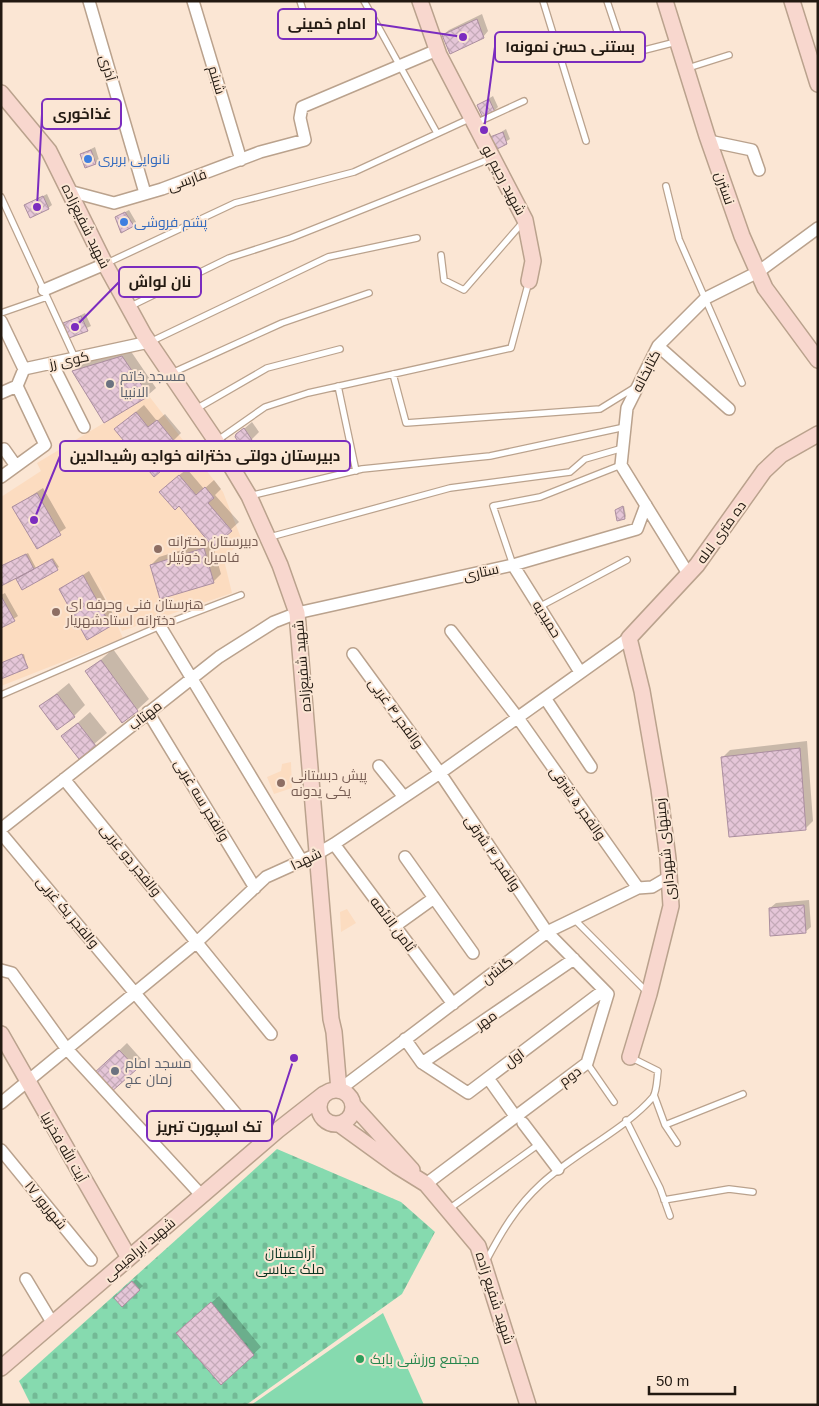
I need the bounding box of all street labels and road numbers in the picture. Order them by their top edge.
street label: آذری [97,53,119,83]
street label: شبنم [203,64,229,97]
street label: شهید رحیم لو [477,142,529,219]
street label: فارسی [165,166,209,194]
street label: نسترن [712,170,738,206]
street label: شهید شفیع‌زاده [58,181,113,271]
street label: کتابخانه [629,347,663,395]
street label: کوی رز [46,348,91,372]
street label: ده متری لاله [693,498,749,566]
street label: ستاری [462,560,500,584]
street label: حمیدیه [529,598,565,640]
street label: شهید شفیع‌زاده [290,619,315,713]
street label: والفجر ۴ غربی [365,675,427,751]
street label: مهتاب [125,697,165,733]
street label: والفجر سه غربی [171,756,233,844]
street label: والفجر ۵ شرقی [547,763,609,843]
street label: زمینهای شهرداری [652,797,678,901]
street label: والفجر ۴ شرقی [462,812,524,894]
street label: والفجر دو غربی [97,821,165,899]
street label: شهدا [288,845,324,873]
street label: والفجر یک غربی [33,873,103,951]
street label: ثامن الائمه [367,893,419,955]
street label: گلشن [478,953,516,987]
street label: مهر [471,1007,500,1034]
street label: اول [501,1045,528,1071]
street label: دوم [556,1063,585,1091]
street label: آیت الله فخرنیا [37,1109,92,1185]
street label: ۱۷ شهریور [22,1178,70,1232]
street label: شهید ابراهیمی [100,1214,178,1284]
street label: شهید شفیع زاده [472,1250,517,1346]

